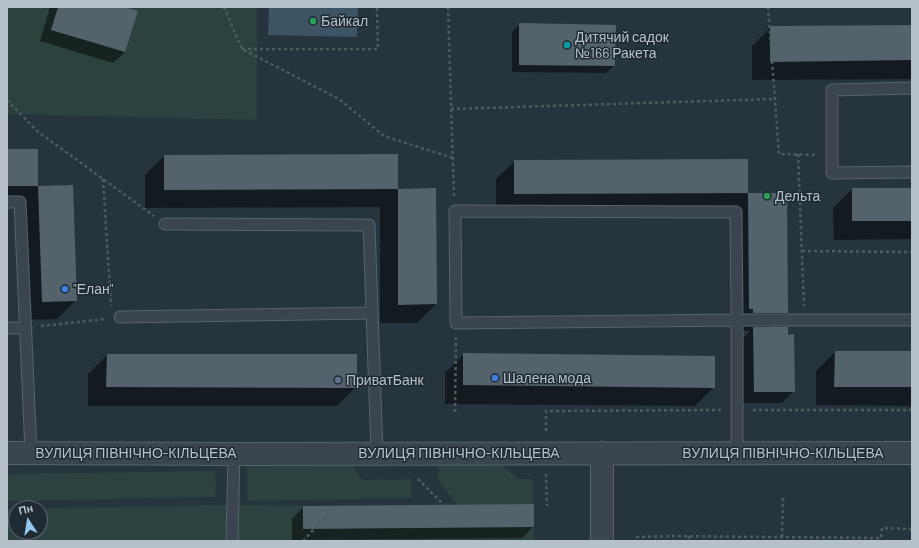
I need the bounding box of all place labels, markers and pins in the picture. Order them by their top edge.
place label: Байкал [321,13,368,29]
marker: Байкал [308,16,318,26]
place label: Дитячий садок №166 Ракета [575,29,669,62]
marker: Дитячий садок №166 Ракета [562,40,572,50]
place label: Дельта [775,188,820,204]
marker: Дельта [762,191,772,201]
place label: "Елан" [73,281,113,297]
marker: "Елан" [60,284,70,294]
place label: Шалена мода [503,370,591,386]
place label: ПриватБанк [346,372,424,388]
marker: Шалена мода [490,373,500,383]
marker: ПриватБанк [333,375,343,385]

